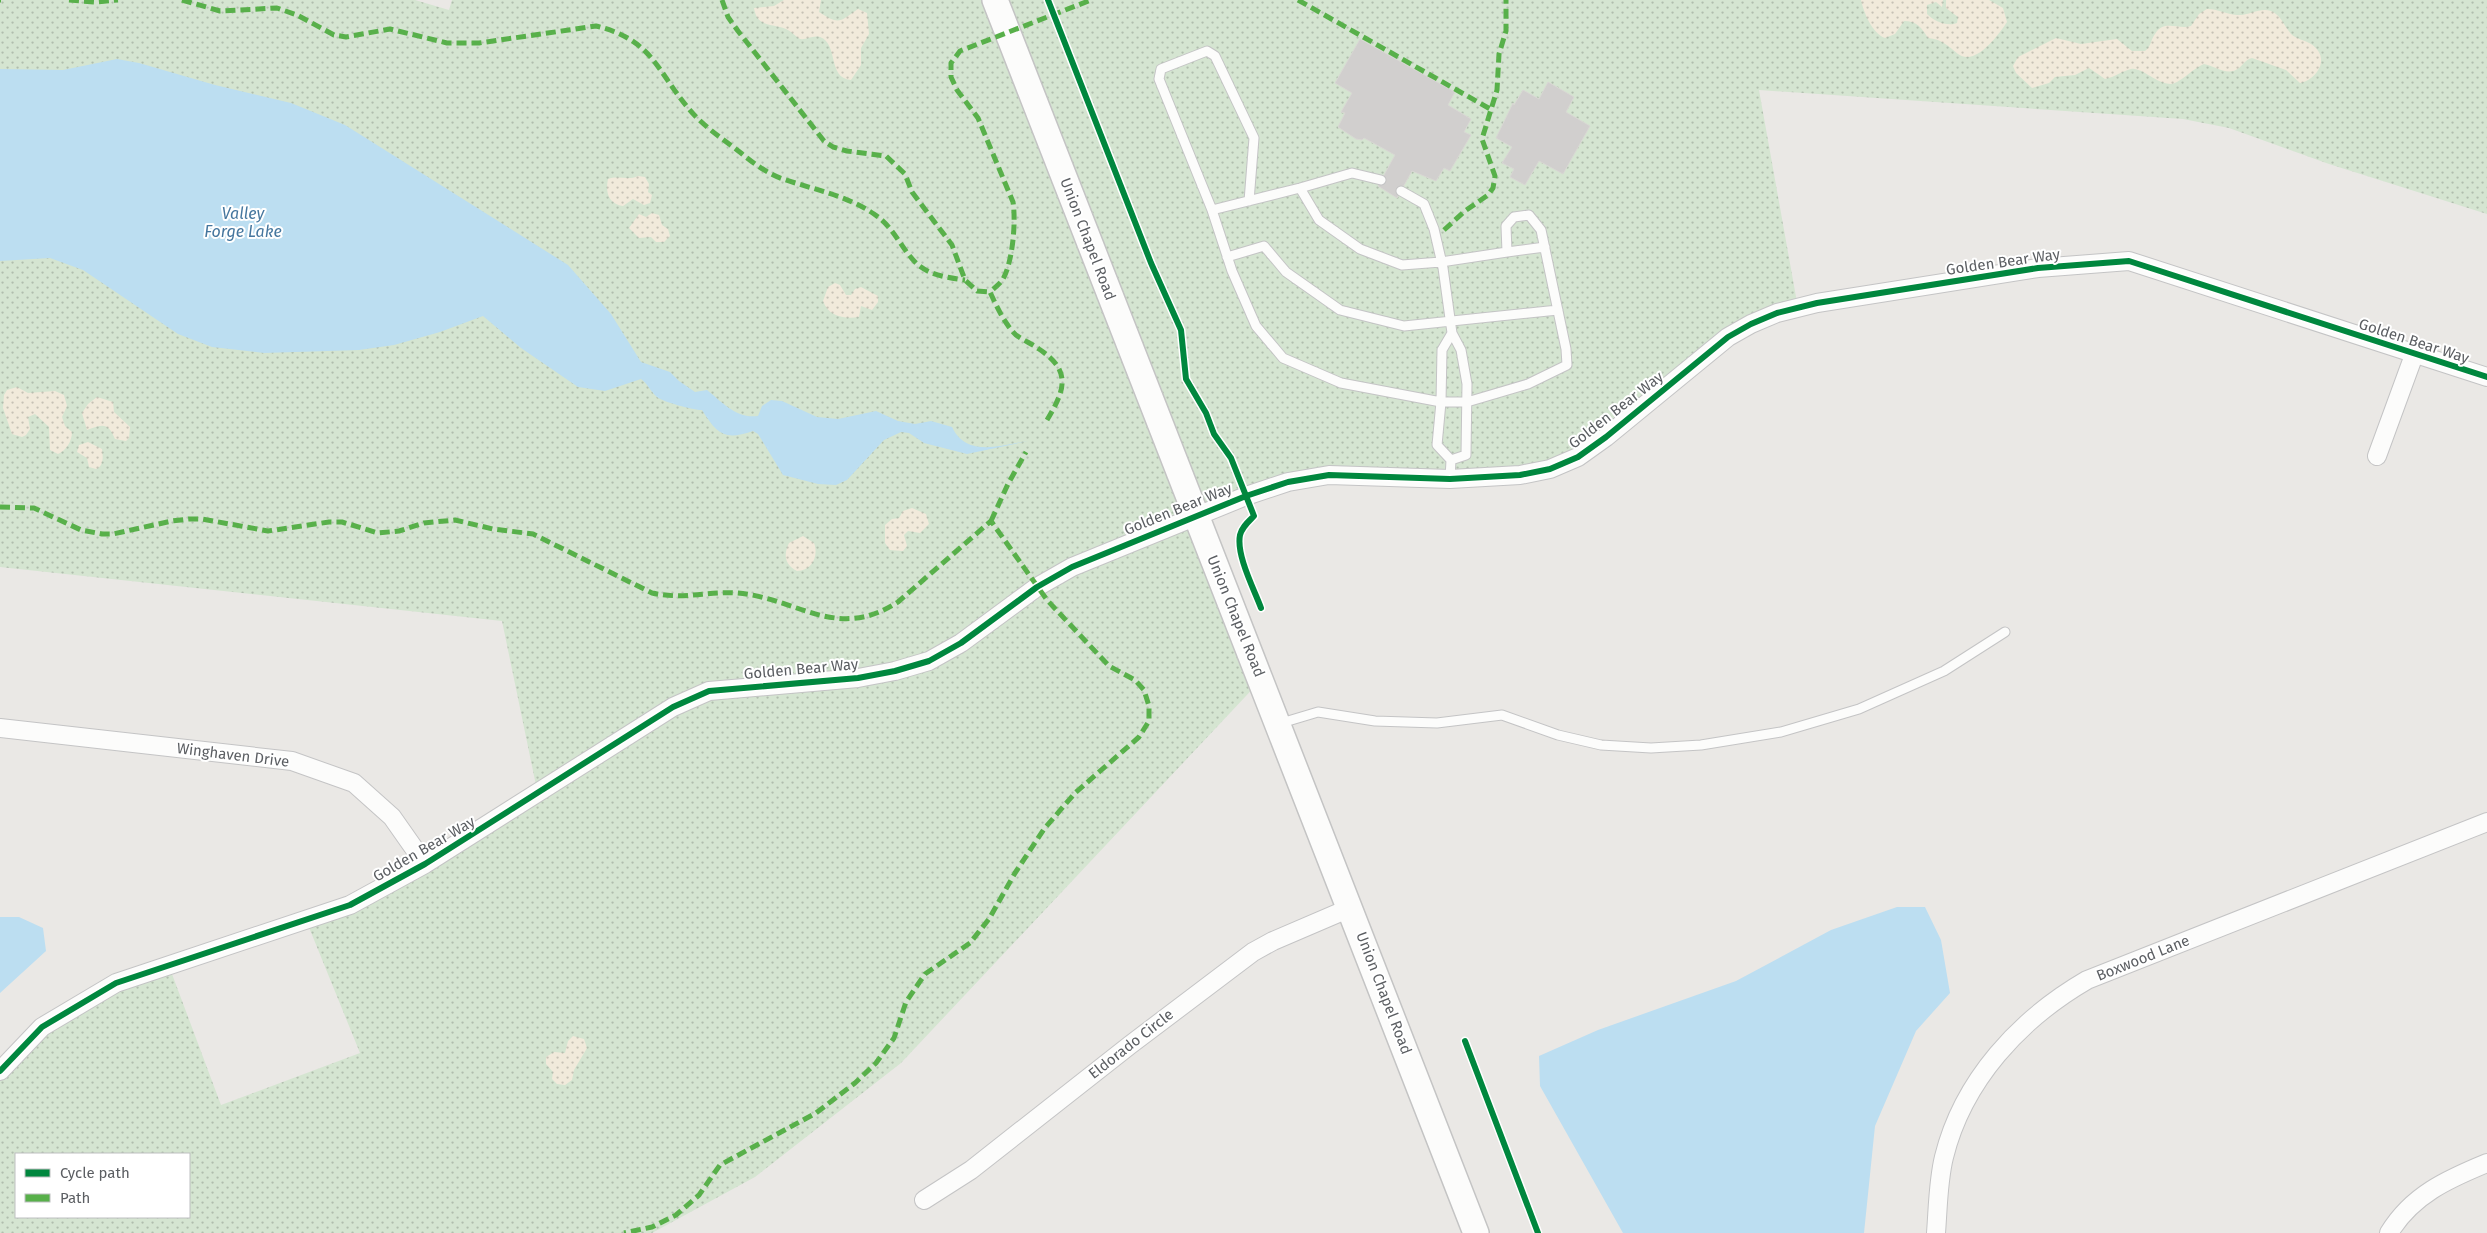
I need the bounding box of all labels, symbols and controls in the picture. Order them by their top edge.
street label: Union Chapel Road [1056,175,1120,303]
water label: Valley Forge Lake [204,204,282,241]
street label: Golden Bear Way [1945,245,2062,279]
street label: Golden Bear Way [2357,315,2472,367]
street label: Golden Bear Way [1565,367,1667,452]
street label: Golden Bear Way [1121,479,1235,539]
street label: Union Chapel Road [1203,552,1269,680]
street label: Golden Bear Way [743,655,860,683]
street label: Winghaven Drive [176,739,290,771]
street label: Golden Bear Way [370,812,479,885]
street label: Union Chapel Road [1352,929,1416,1057]
street label: Boxwood Lane [2094,931,2192,985]
street label: Eldorado Circle [1085,1005,1177,1083]
legend [15,1153,190,1218]
text: Cycle path [60,1164,130,1182]
text: Path [60,1189,90,1207]

